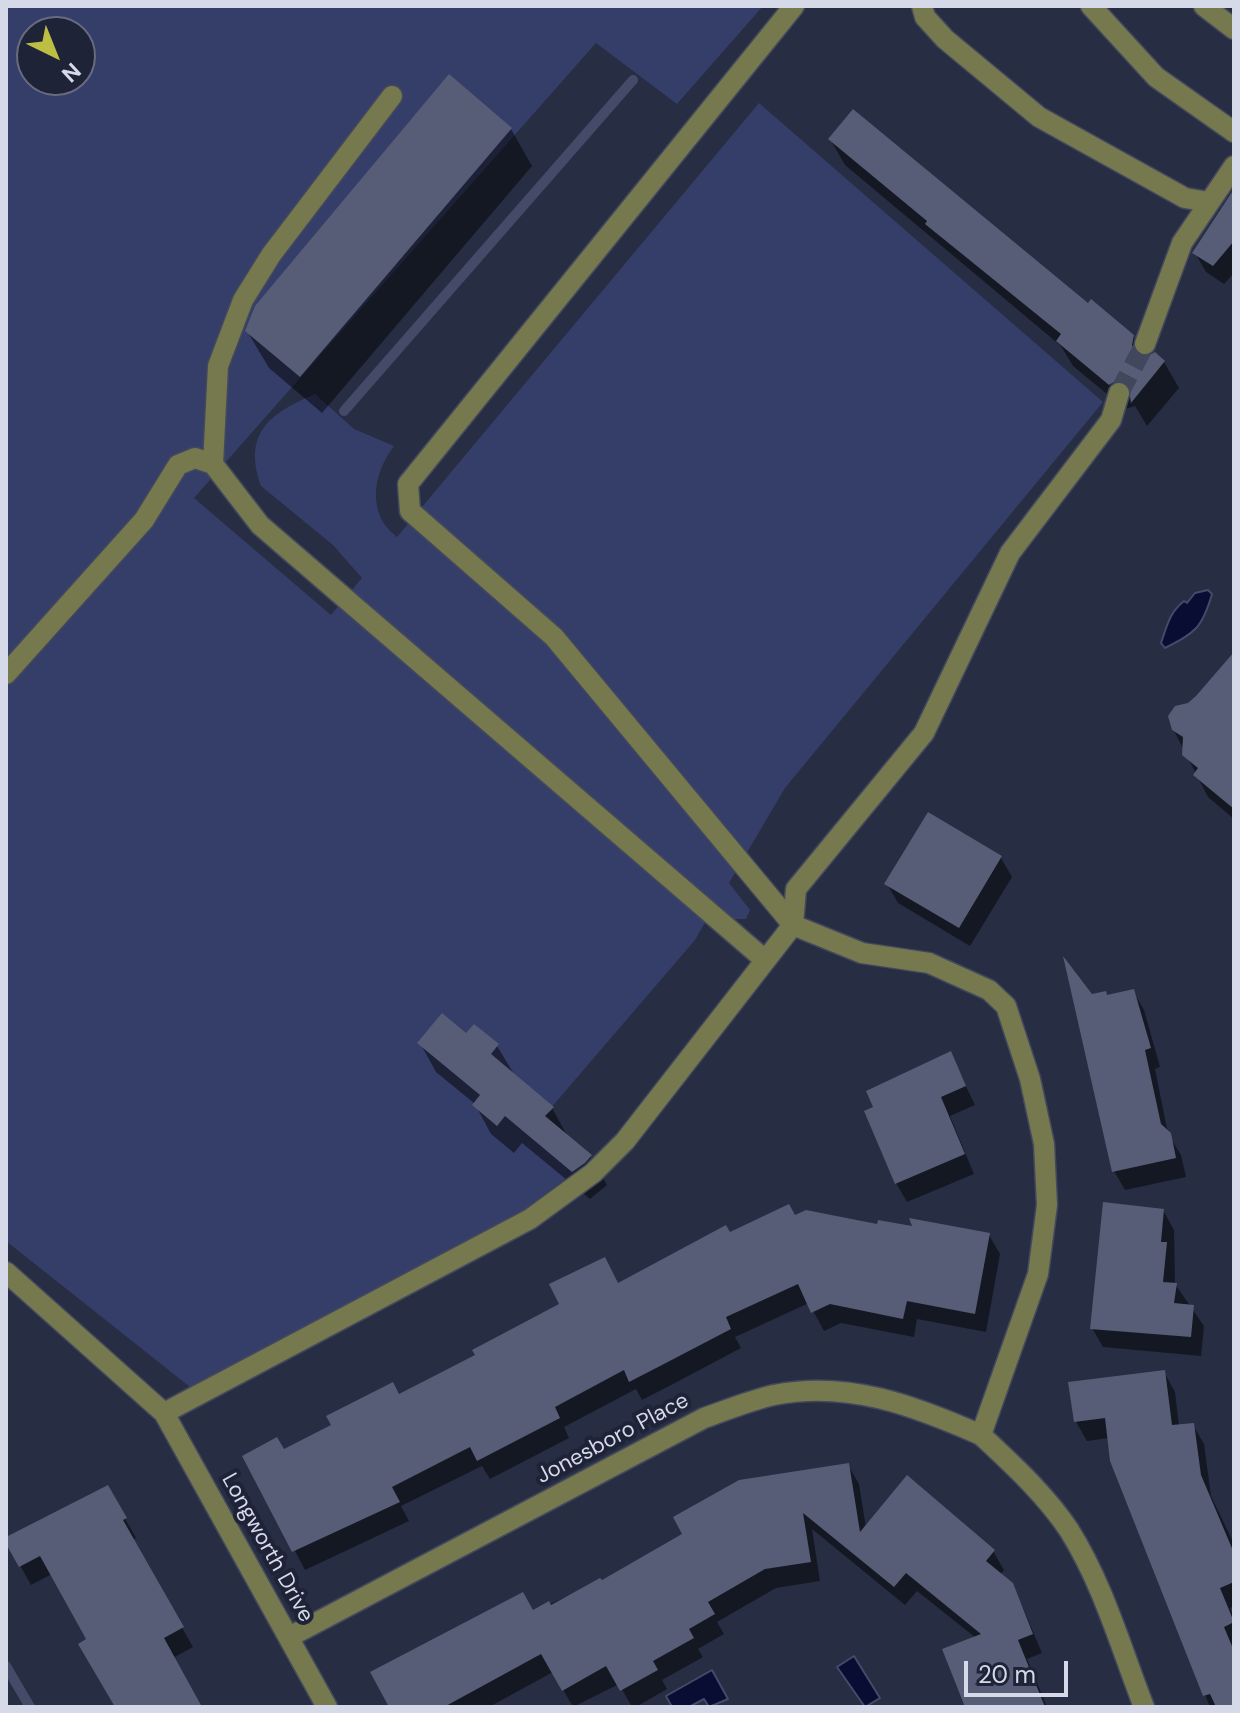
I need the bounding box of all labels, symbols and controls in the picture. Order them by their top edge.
north arrow [16,16,96,96]
text: N [56,56,87,89]
street label: Jonesboro Place [532,1388,694,1490]
street label: Longworth Drive [215,1469,319,1627]
scale bar [968,1645,1072,1695]
text: 20 m [978,1659,1036,1690]

